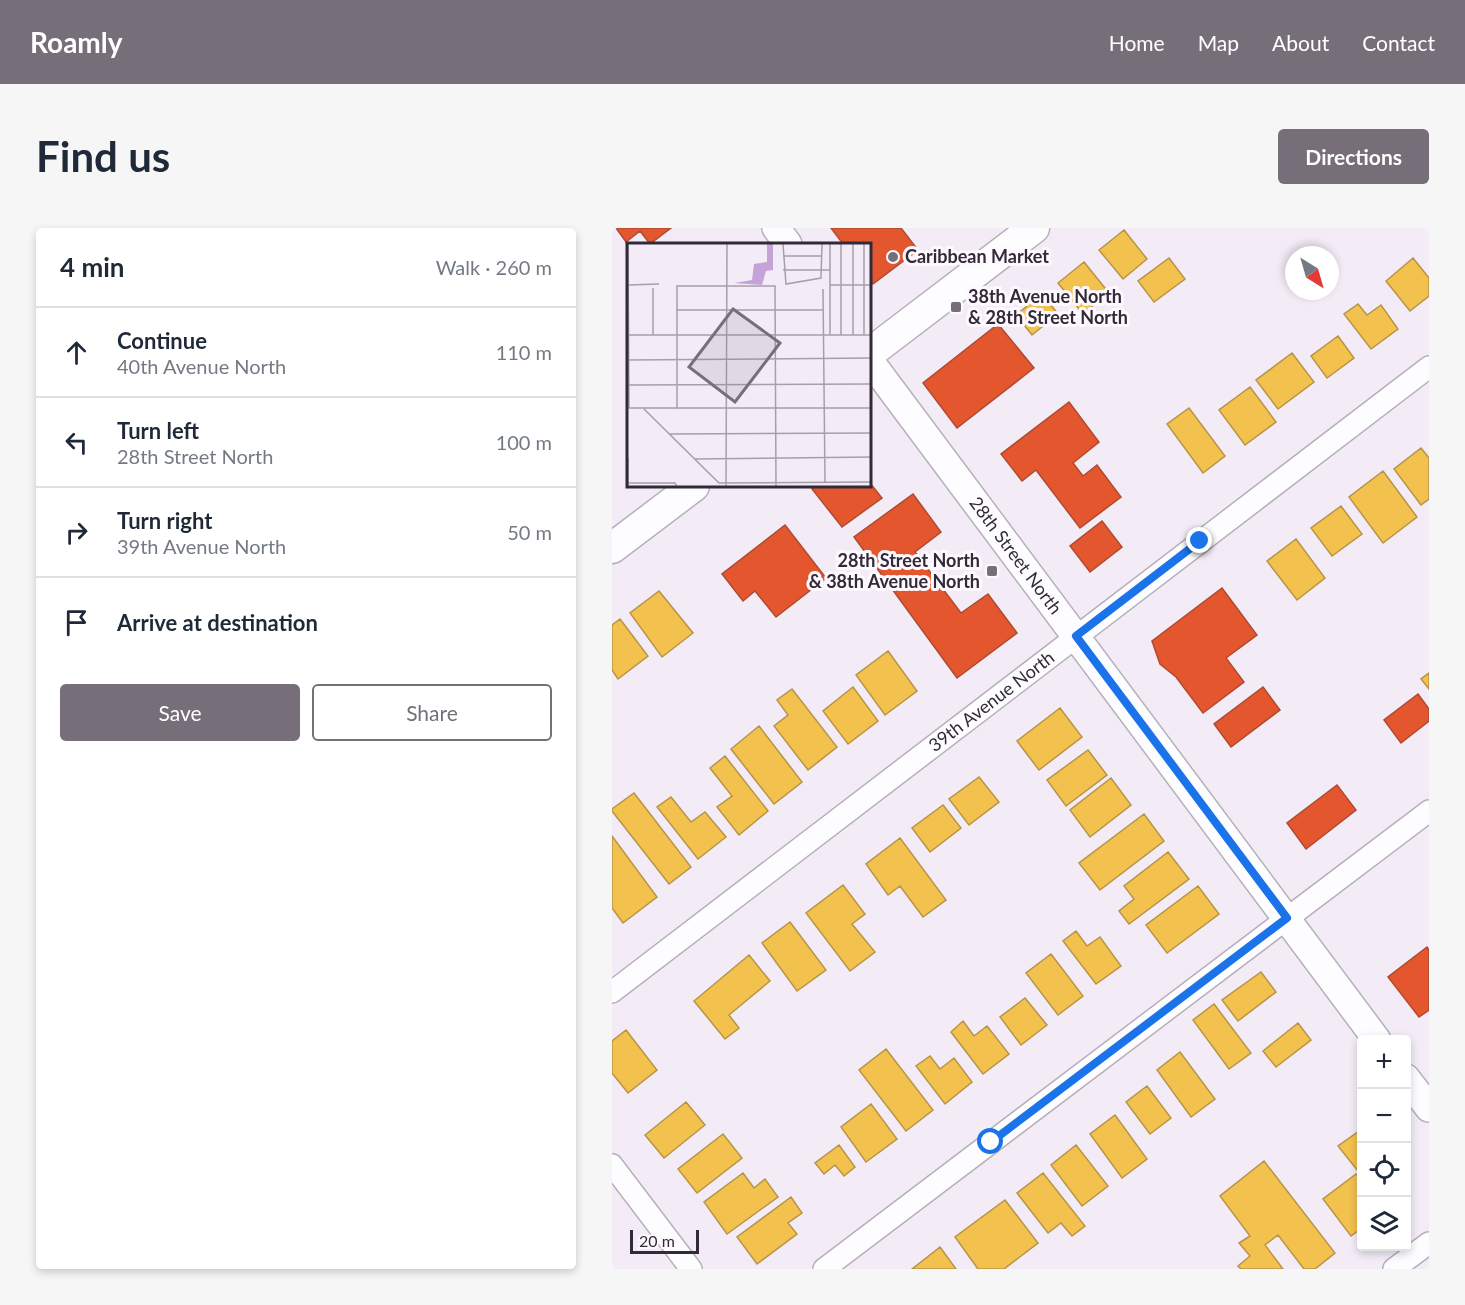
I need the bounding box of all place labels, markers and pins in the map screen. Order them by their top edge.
place label: Caribbean Market [905,245,1049,267]
marker: Caribbean Market [886,250,900,264]
place label: 38th Avenue North & 28th Street North [968,285,1128,328]
marker: 38th Avenue North & 28th Street North [949,300,963,314]
place label: 28th Street North & 38th Avenue North [809,549,980,592]
marker: 28th Street North & 38th Avenue North [985,564,999,578]

